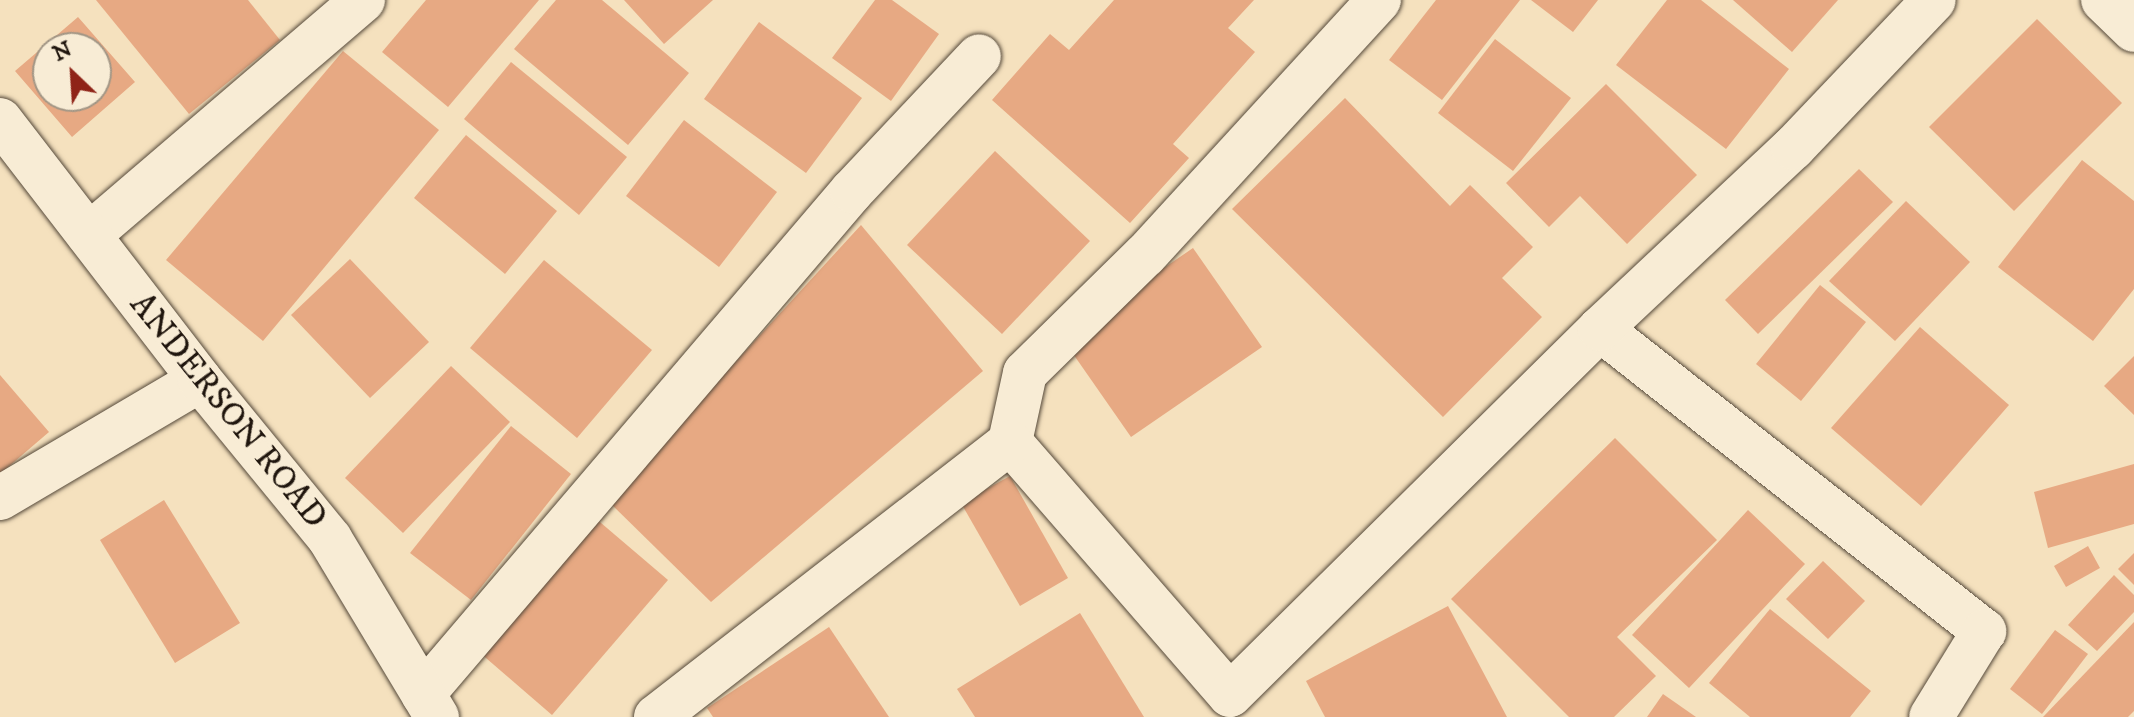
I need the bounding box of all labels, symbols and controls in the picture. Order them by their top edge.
north arrow [32,32,112,112]
text: N [49,36,76,68]
street label: ANDERSON ROAD [121,285,335,537]

